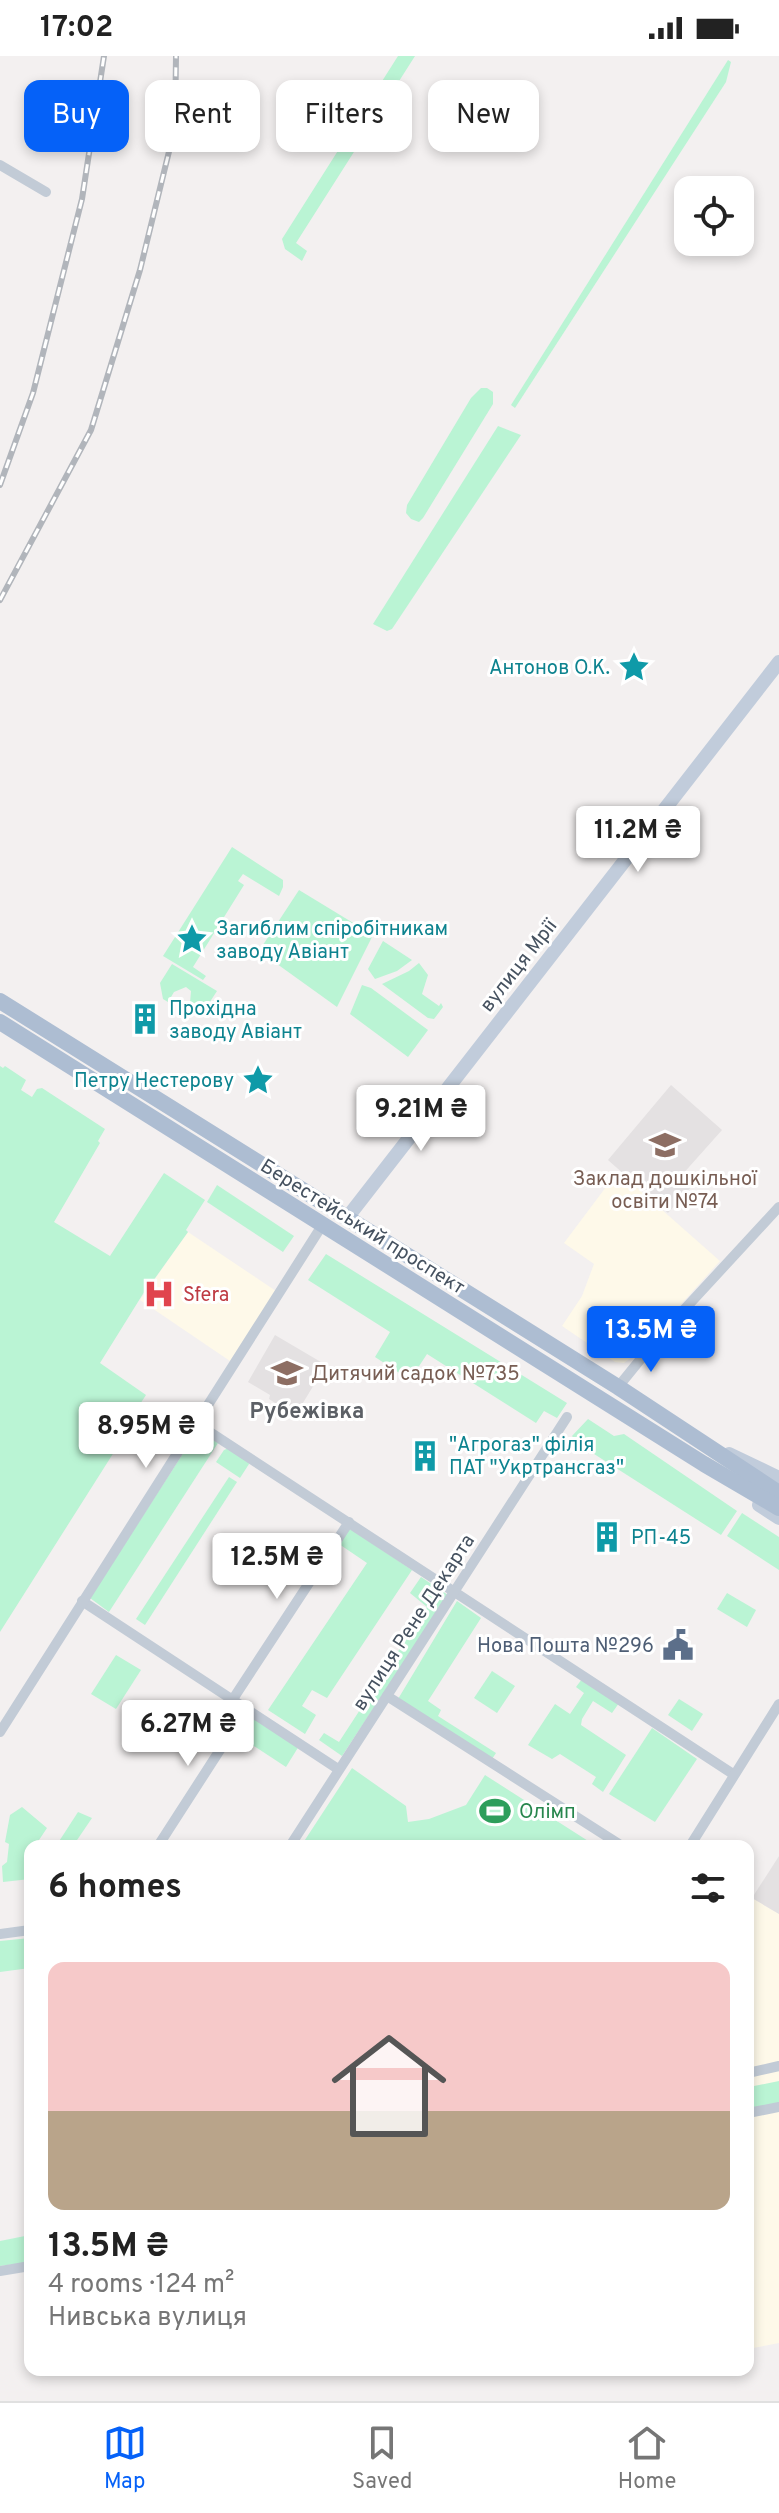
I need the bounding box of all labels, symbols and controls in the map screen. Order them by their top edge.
text: 17:02 [40,10,113,47]
chip: Buy [24,80,129,152]
chip: Rent [145,80,260,152]
chip: Filters [276,80,412,152]
chip: New [428,80,539,152]
map controls [674,176,754,256]
button: locate [674,176,754,256]
place icon: Антонов О.К. [617,650,651,684]
place label: Антонов О.К. [489,656,610,682]
pin: 11.2M ₴ [564,806,712,874]
text: 11.2M ₴ [594,815,682,848]
street label: вулиця Мрії [475,914,565,1018]
place label: Загиблим спіробітникам заводу Авіант [216,917,448,966]
place icon: Загиблим спіробітникам заводу Авіант [175,922,209,956]
place label: Прохідна заводу Авіант [169,997,302,1046]
building icon: Прохідна заводу Авіант [128,1002,162,1036]
place icon: Петру Нестерову [241,1063,275,1097]
place label: Петру Нестерову [74,1069,234,1095]
pin: 9.21M ₴ [347,1085,495,1153]
text: 9.21M ₴ [374,1094,468,1127]
school or university icon: Заклад дошкільної освіти №74 [648,1128,682,1162]
street label: Берестейський проспект [255,1154,469,1301]
place label: Заклад дошкільної освіти №74 [573,1167,758,1216]
hospital icon: Sfera [142,1277,176,1311]
place label: Sfera [183,1283,229,1309]
pin: 13.5M ₴ [577,1306,725,1374]
text: 13.5M ₴ [605,1315,697,1348]
school or university icon: Дитячий садок №735 [270,1356,304,1390]
place label: Дитячий садок №735 [311,1362,520,1388]
district label: Рубежівка [250,1399,364,1426]
pin: 8.95M ₴ [72,1402,220,1470]
text: 8.95M ₴ [97,1411,195,1444]
place label: "Агрогаз" філія ПАТ "Укртрансгаз" [449,1433,624,1482]
building icon: "Агрогаз" філія ПАТ "Укртрансгаз" [408,1439,442,1473]
building icon: РП-45 [590,1520,624,1554]
place label: РП-45 [631,1526,691,1552]
street label: вулиця Рене Декарта [348,1530,482,1716]
pin: 12.5M ₴ [203,1533,351,1601]
text: 12.5M ₴ [230,1542,324,1575]
public building icon: Нова Пошта №296 [661,1628,695,1662]
place label: Нова Пошта №296 [477,1634,654,1660]
pin: 6.27M ₴ [114,1700,262,1768]
text: 6.27M ₴ [140,1709,236,1742]
sports icon: Олімп [478,1794,512,1828]
place label: Олімп [519,1800,576,1826]
icon: filters [686,1866,730,1910]
text: 6 homes [48,1867,182,1910]
icon: home [317,2014,461,2158]
text: 13.5M ₴ [48,2226,169,2269]
text: 4 rooms · 124 m² [48,2269,235,2302]
text: Нивська вулиця [48,2302,247,2335]
tab: Map [103,2421,147,2496]
tab: Saved [352,2421,413,2496]
tab: Home [618,2421,676,2496]

